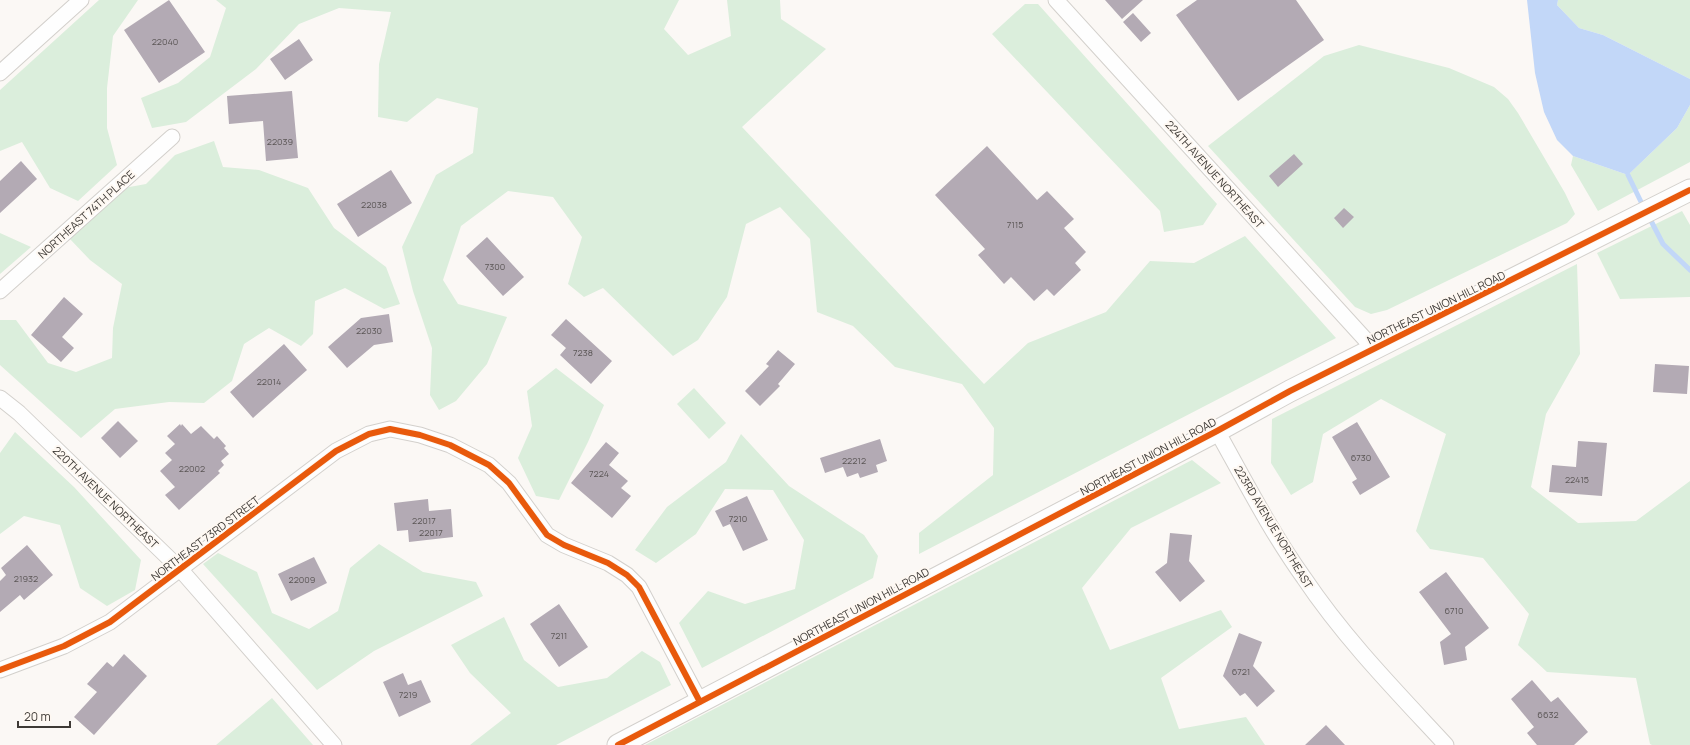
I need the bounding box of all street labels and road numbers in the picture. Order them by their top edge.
street label: 224TH AVENUE NORTHEAST [1163,117,1268,231]
street label: NORTHEAST 74TH PLACE [34,167,138,261]
street label: NORTHEAST UNION HILL ROAD [1364,267,1508,347]
street label: NORTHEAST UNION HILL ROAD [1077,414,1219,498]
street label: 220TH AVENUE NORTHEAST [50,443,162,552]
street label: 223RD AVENUE NORTHEAST [1231,463,1317,592]
street label: NORTHEAST 73RD STREET [148,492,263,584]
street label: NORTHEAST UNION HILL ROAD [790,564,932,648]

